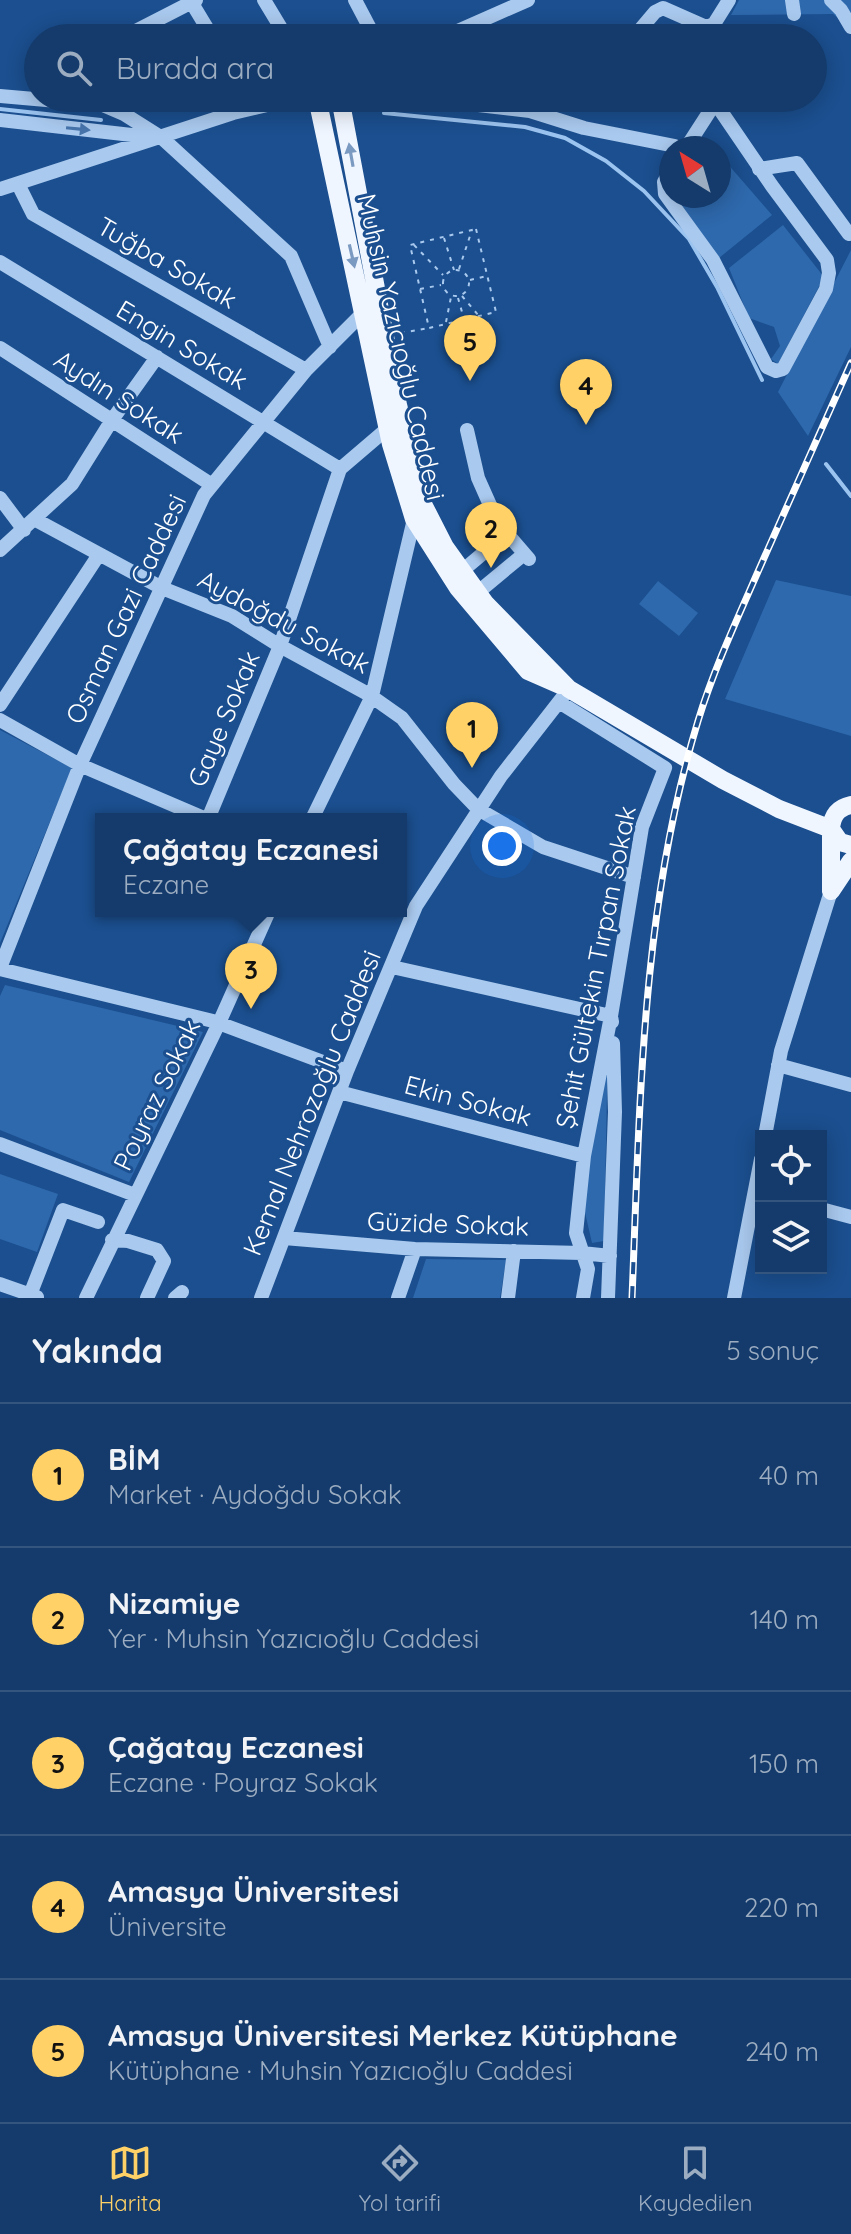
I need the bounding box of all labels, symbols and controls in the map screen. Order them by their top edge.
search box [24,24,827,112]
icon: search [52,46,96,90]
text: Burada ara [116,49,274,87]
one-way arrow [65,122,90,135]
north arrow [659,136,731,208]
one-way arrow [344,143,356,168]
street label: Muhsin Yazıcıoğlu Caddesi [350,190,453,503]
street label: Tuğba Sokak [91,209,243,316]
one-way arrow [346,244,359,269]
street label: Engin Sokak [111,292,254,397]
pin: 5 [444,315,496,381]
street label: Aydın Sokak [48,342,190,451]
pin: 4 [560,359,612,425]
street label: Osman Gazi Caddesi [58,489,193,729]
pin: 2 [465,502,517,568]
street label: Aydoğdu Sokak [192,562,376,681]
street label: Gaye Sokak [180,646,267,792]
pin: 1 [446,702,498,768]
street label: Şehit Gültekin Tırpan Sokak [548,803,643,1131]
popup [95,813,407,917]
your location [482,826,522,866]
text: Çağatay Eczanesi [123,830,379,868]
text: Eczane [123,868,209,901]
pin: 3 [225,943,277,1009]
street label: Kemal Nehrozoğlu Caddesi [235,945,388,1260]
street label: Poyraz Sokak [106,1014,207,1176]
street label: Ekin Sokak [401,1068,535,1133]
map controls [755,1130,827,1274]
button: locate [755,1130,827,1202]
button: layers [755,1202,827,1274]
street label: Güzide Sokak [366,1204,530,1243]
text: Yakında [32,1329,163,1372]
text: 5 sonuç [727,1334,819,1367]
text: BİM [108,1440,160,1478]
text: 1 [53,1459,63,1492]
text: 40 m [759,1459,819,1492]
text: Market · Aydoğdu Sokak [108,1478,402,1511]
text: Nizamiye [108,1584,240,1622]
text: 2 [51,1603,65,1636]
text: 140 m [750,1603,819,1636]
text: Yer · Muhsin Yazıcıoğlu Caddesi [108,1622,479,1655]
text: Çağatay Eczanesi [108,1728,364,1766]
text: 3 [51,1747,65,1780]
text: 150 m [749,1747,819,1780]
text: Eczane · Poyraz Sokak [108,1766,378,1799]
text: Amasya Üniversitesi [108,1872,399,1910]
text: 4 [50,1891,66,1924]
text: 220 m [744,1891,819,1924]
text: Üniversite [108,1910,227,1943]
text: Amasya Üniversitesi Merkez Kütüphane [108,2016,678,2054]
text: 5 [51,2035,65,2068]
text: 240 m [745,2035,819,2068]
text: Kütüphane · Muhsin Yazıcıoğlu Caddesi [108,2054,573,2087]
tab: Harita [99,2141,162,2217]
tab: Yol tarifi [359,2141,441,2217]
tab: Kaydedilen [638,2141,752,2217]

